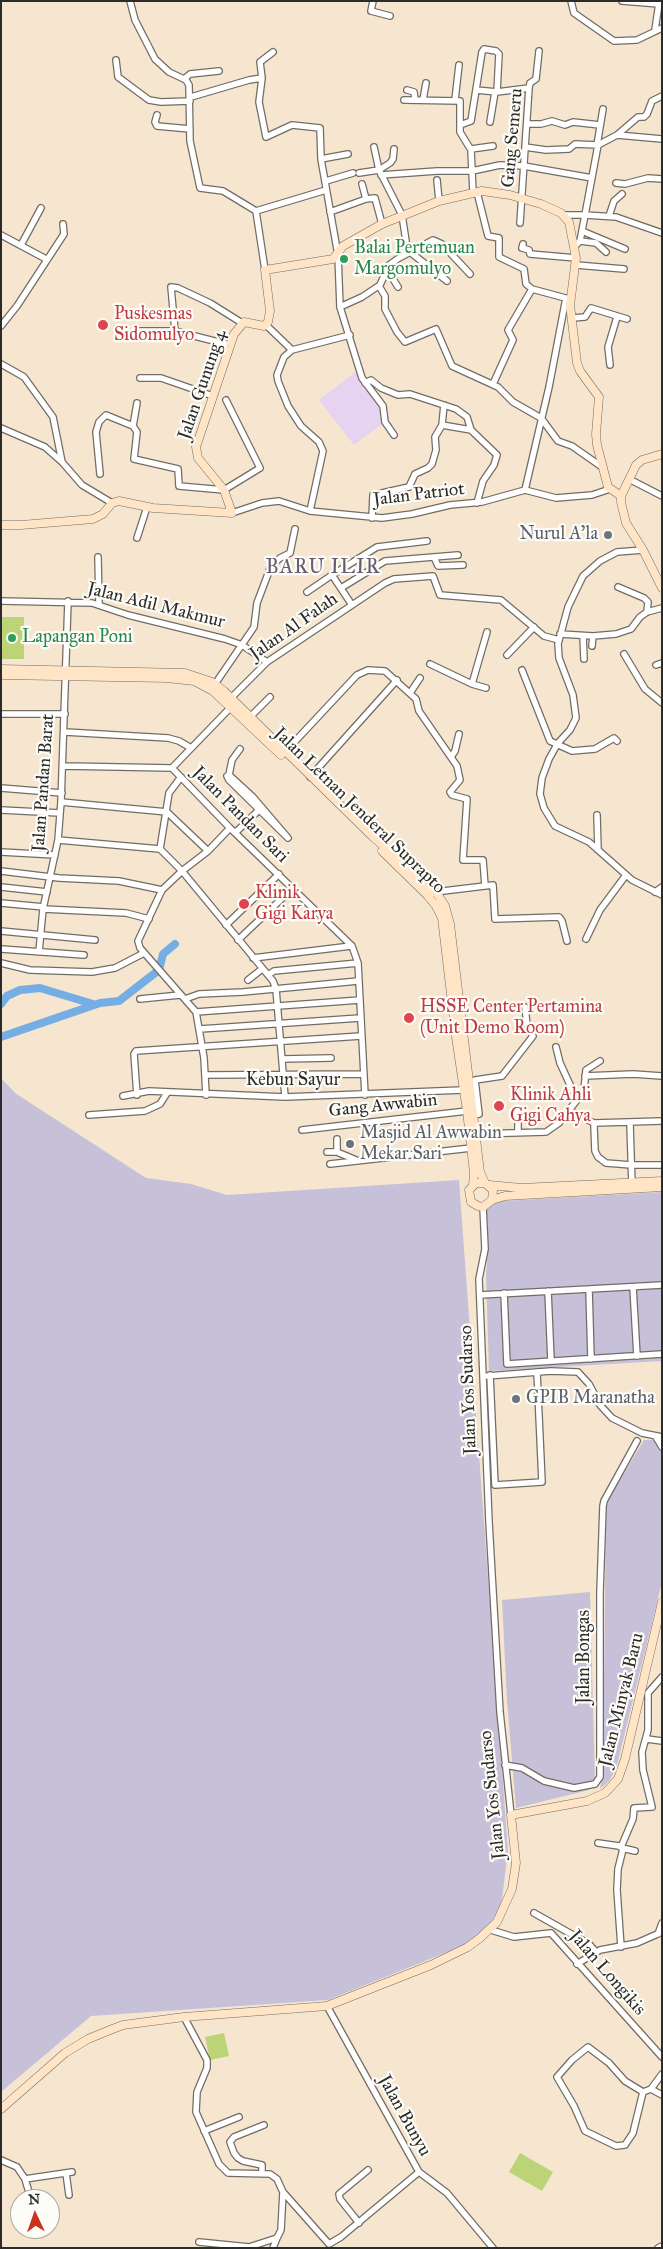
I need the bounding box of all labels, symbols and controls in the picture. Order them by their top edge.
street label: Gang Semeru [498,87,528,189]
place label: Balai Pertemuan Margomulyo [354,238,475,280]
marker: Balai Pertemuan Margomulyo [338,253,350,265]
place label: Puskesmas Sidomulyo [114,304,194,346]
marker: Puskesmas Sidomulyo [96,318,110,332]
street label: Jalan Gunung 4 [174,327,232,443]
street label: Jalan Patriot [372,479,466,511]
place label: Nurul A'la [519,524,598,546]
marker: Nurul A'la [602,529,614,541]
district label: BARU ILIR [264,556,382,580]
street label: Jalan Adil Makmur [85,578,227,634]
street label: Jalan Al Falah [246,589,342,665]
place label: Lapangan Poni [22,627,133,649]
marker: Lapangan Poni [6,632,18,644]
street label: Jalan Pandan Barat [28,713,60,853]
street label: Jalan Letnan Jenderal Suprapto [269,723,449,899]
street label: Jalan Pandan Sari [187,762,293,868]
place label: Klinik Gigi Karya [255,883,333,926]
marker: Klinik Gigi Karya [237,897,251,911]
place label: HSSE Center Pertamina (Unit Demo Room) [420,997,602,1040]
marker: HSSE Center Pertamina (Unit Demo Room) [402,1011,416,1025]
street label: Kebun Sayur [246,1070,340,1092]
place label: Klinik Ahli Gigi Cahya [510,1085,591,1128]
street label: Gang Awwabin [328,1090,438,1122]
marker: Klinik Ahli Gigi Cahya [492,1099,506,1113]
place label: Masjid Al Awwabin Mekar Sari [360,1123,502,1166]
marker: Masjid Al Awwabin Mekar Sari [344,1138,356,1150]
street label: Jalan Yos Sudarso [456,1325,482,1455]
place label: GPIB Maranatha [526,1388,655,1410]
marker: GPIB Maranatha [510,1393,522,1405]
street label: Jalan Bongas [574,1610,596,1704]
street label: Jalan Minyak Baru [595,1631,649,1769]
street label: Jalan Yos Sudarso [475,1729,511,1861]
street label: Jalan Longikis [564,1926,650,2020]
street label: Jalan Bunyu [373,2072,435,2160]
north arrow [10,2189,60,2239]
text: N [28,2191,41,2208]

